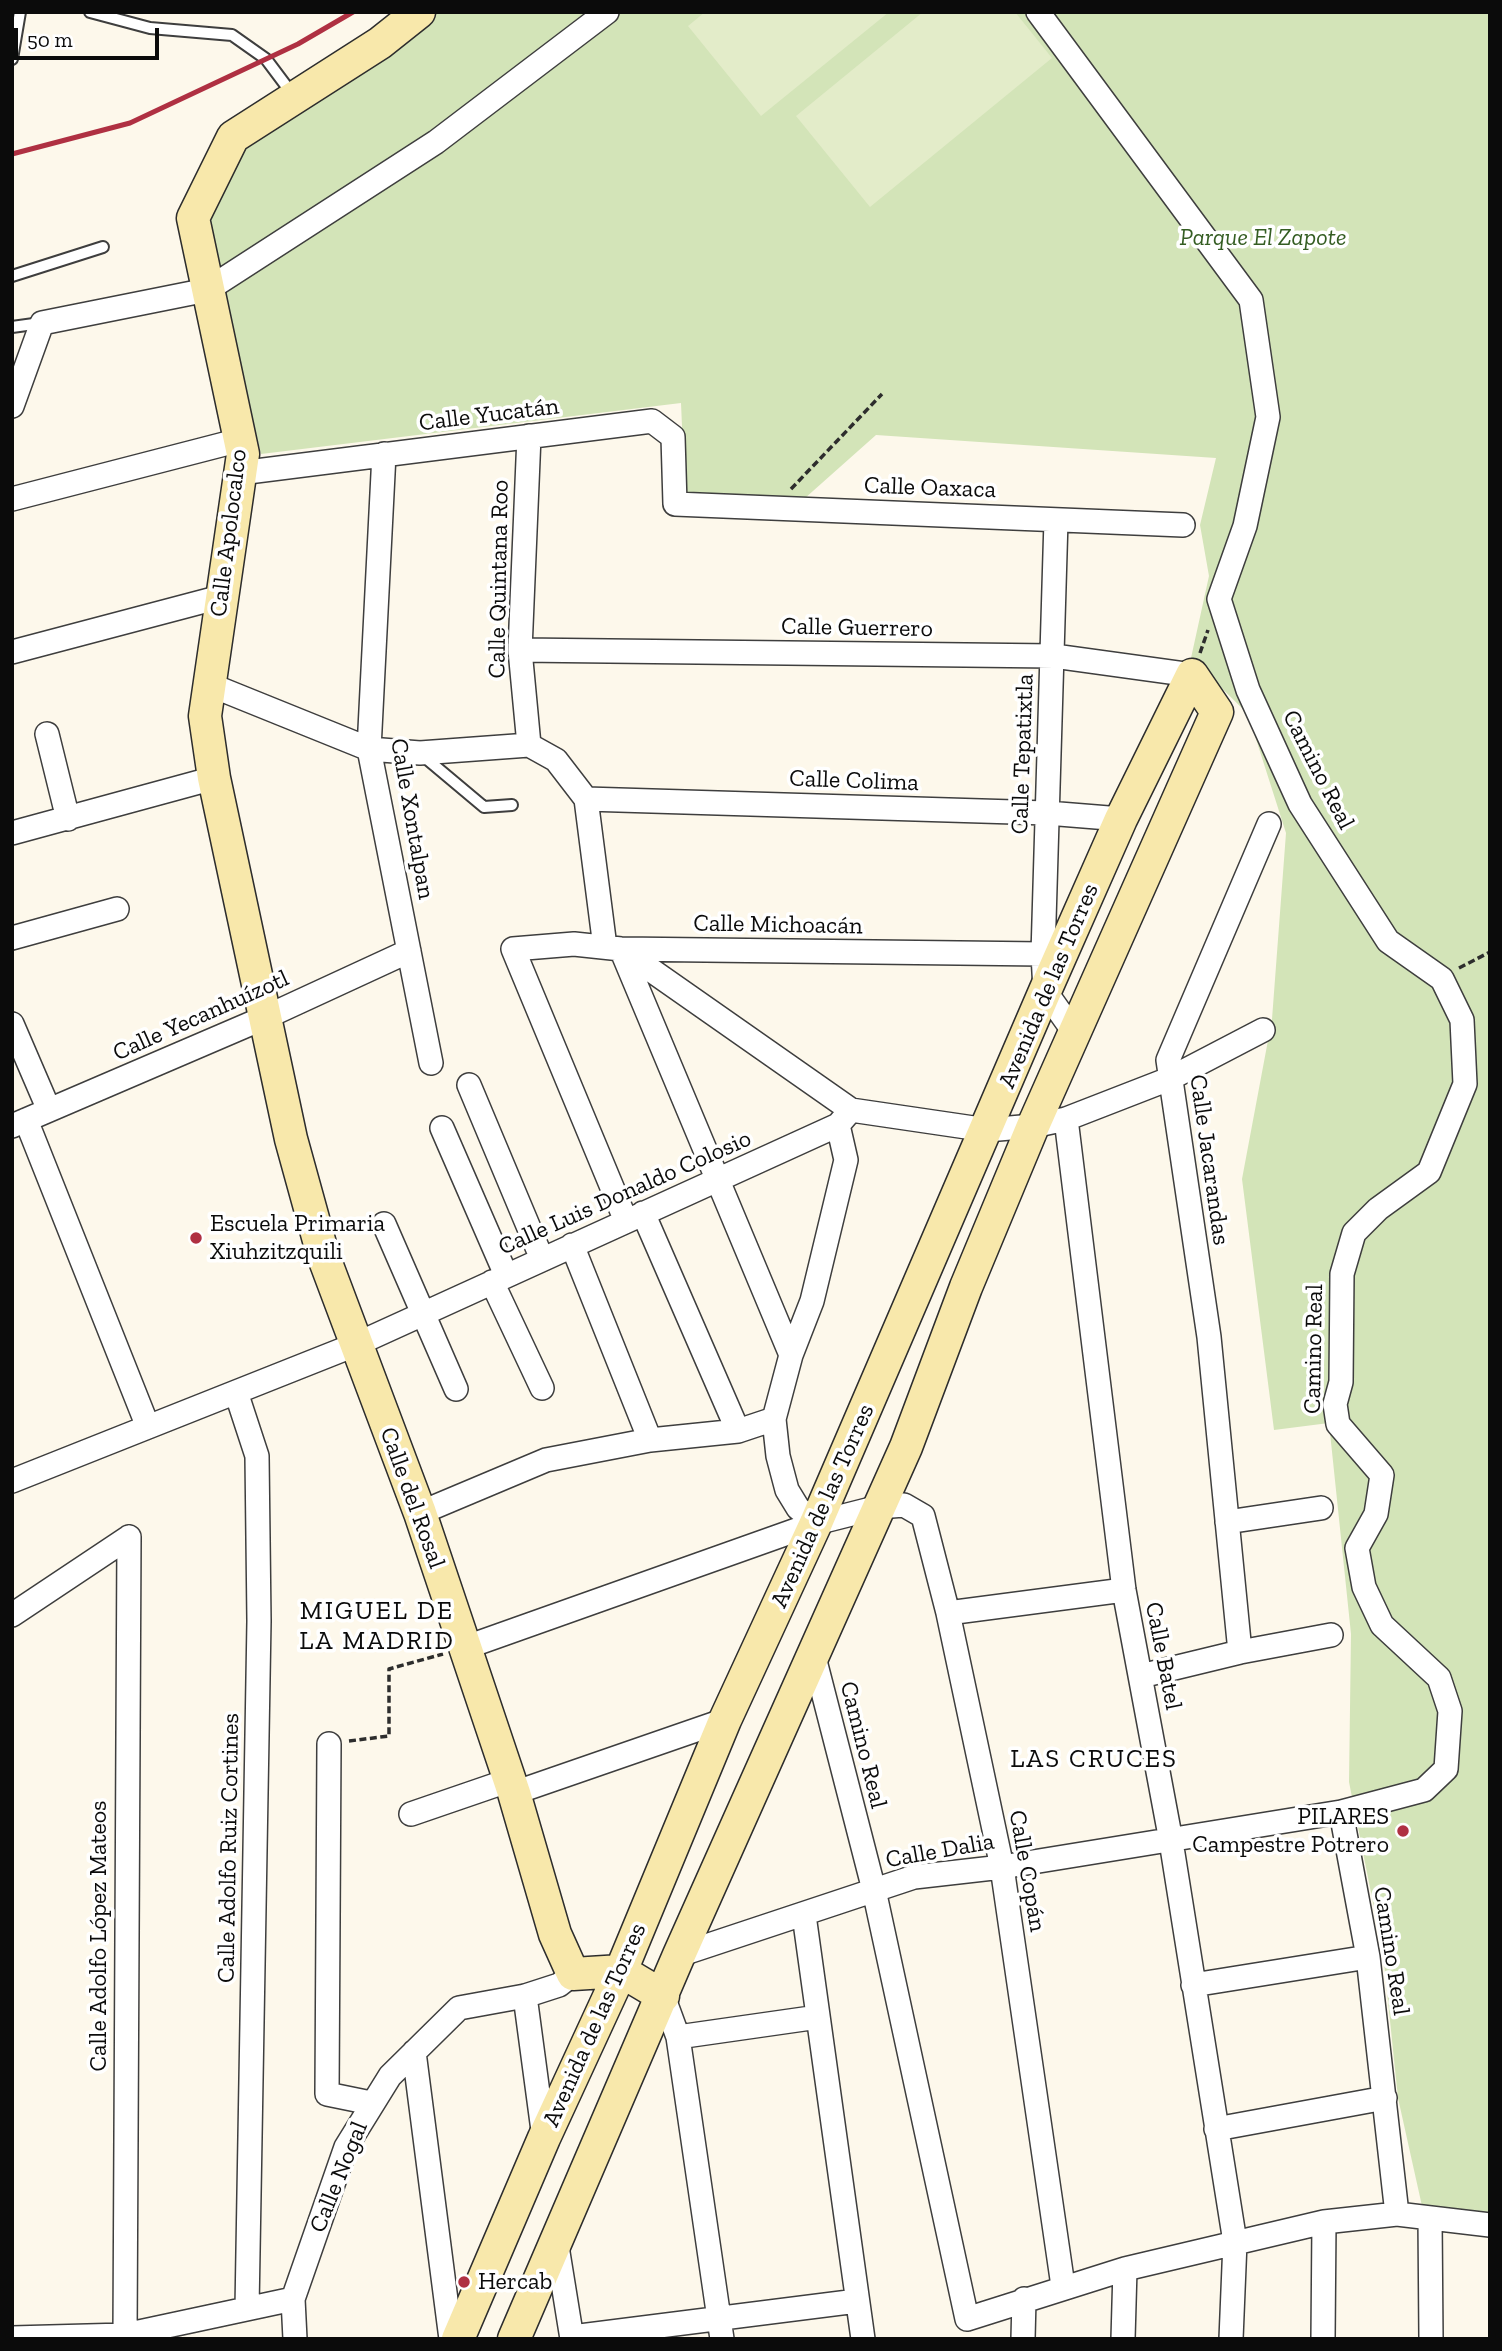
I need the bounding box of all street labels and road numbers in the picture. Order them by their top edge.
street label: Calle Yucatán [417,392,561,438]
street label: Calle Apolocalco [204,448,254,618]
street label: Calle Oaxaca [863,471,997,505]
street label: Calle Quintana Roo [483,479,515,679]
street label: Calle Guerrero [781,612,933,644]
street label: Calle Tepatixtla [1006,673,1040,835]
street label: Camino Real [1276,706,1360,834]
street label: Calle Xontalpan [384,736,440,902]
street label: Calle Colima [789,764,919,798]
street label: Avenida de las Torres [993,879,1105,1093]
street label: Calle Michoacán [693,909,863,941]
street label: Calle Yecanhuízotl [109,964,293,1068]
street label: Calle Jacarandas [1183,1073,1235,1247]
street label: Calle Luis Donaldo Colosio [494,1124,756,1262]
street label: Camino Real [1298,1284,1330,1414]
street label: Avenida de las Torres [765,1400,881,1612]
street label: Calle del Rosal [373,1423,451,1573]
street label: Calle Batel [1138,1600,1188,1712]
street label: Camino Real [833,1679,893,1811]
street label: Calle Adolfo Ruiz Cortines [212,1713,246,1983]
street label: Calle Adolfo López Mateos [85,1801,113,2071]
street label: Calle Copán [1002,1808,1052,1934]
street label: Calle Dalia [883,1827,997,1875]
street label: Camino Real [1367,1885,1415,2017]
street label: Avenida de las Torres [537,1919,653,2131]
street label: Calle Nogal [304,2117,374,2237]

